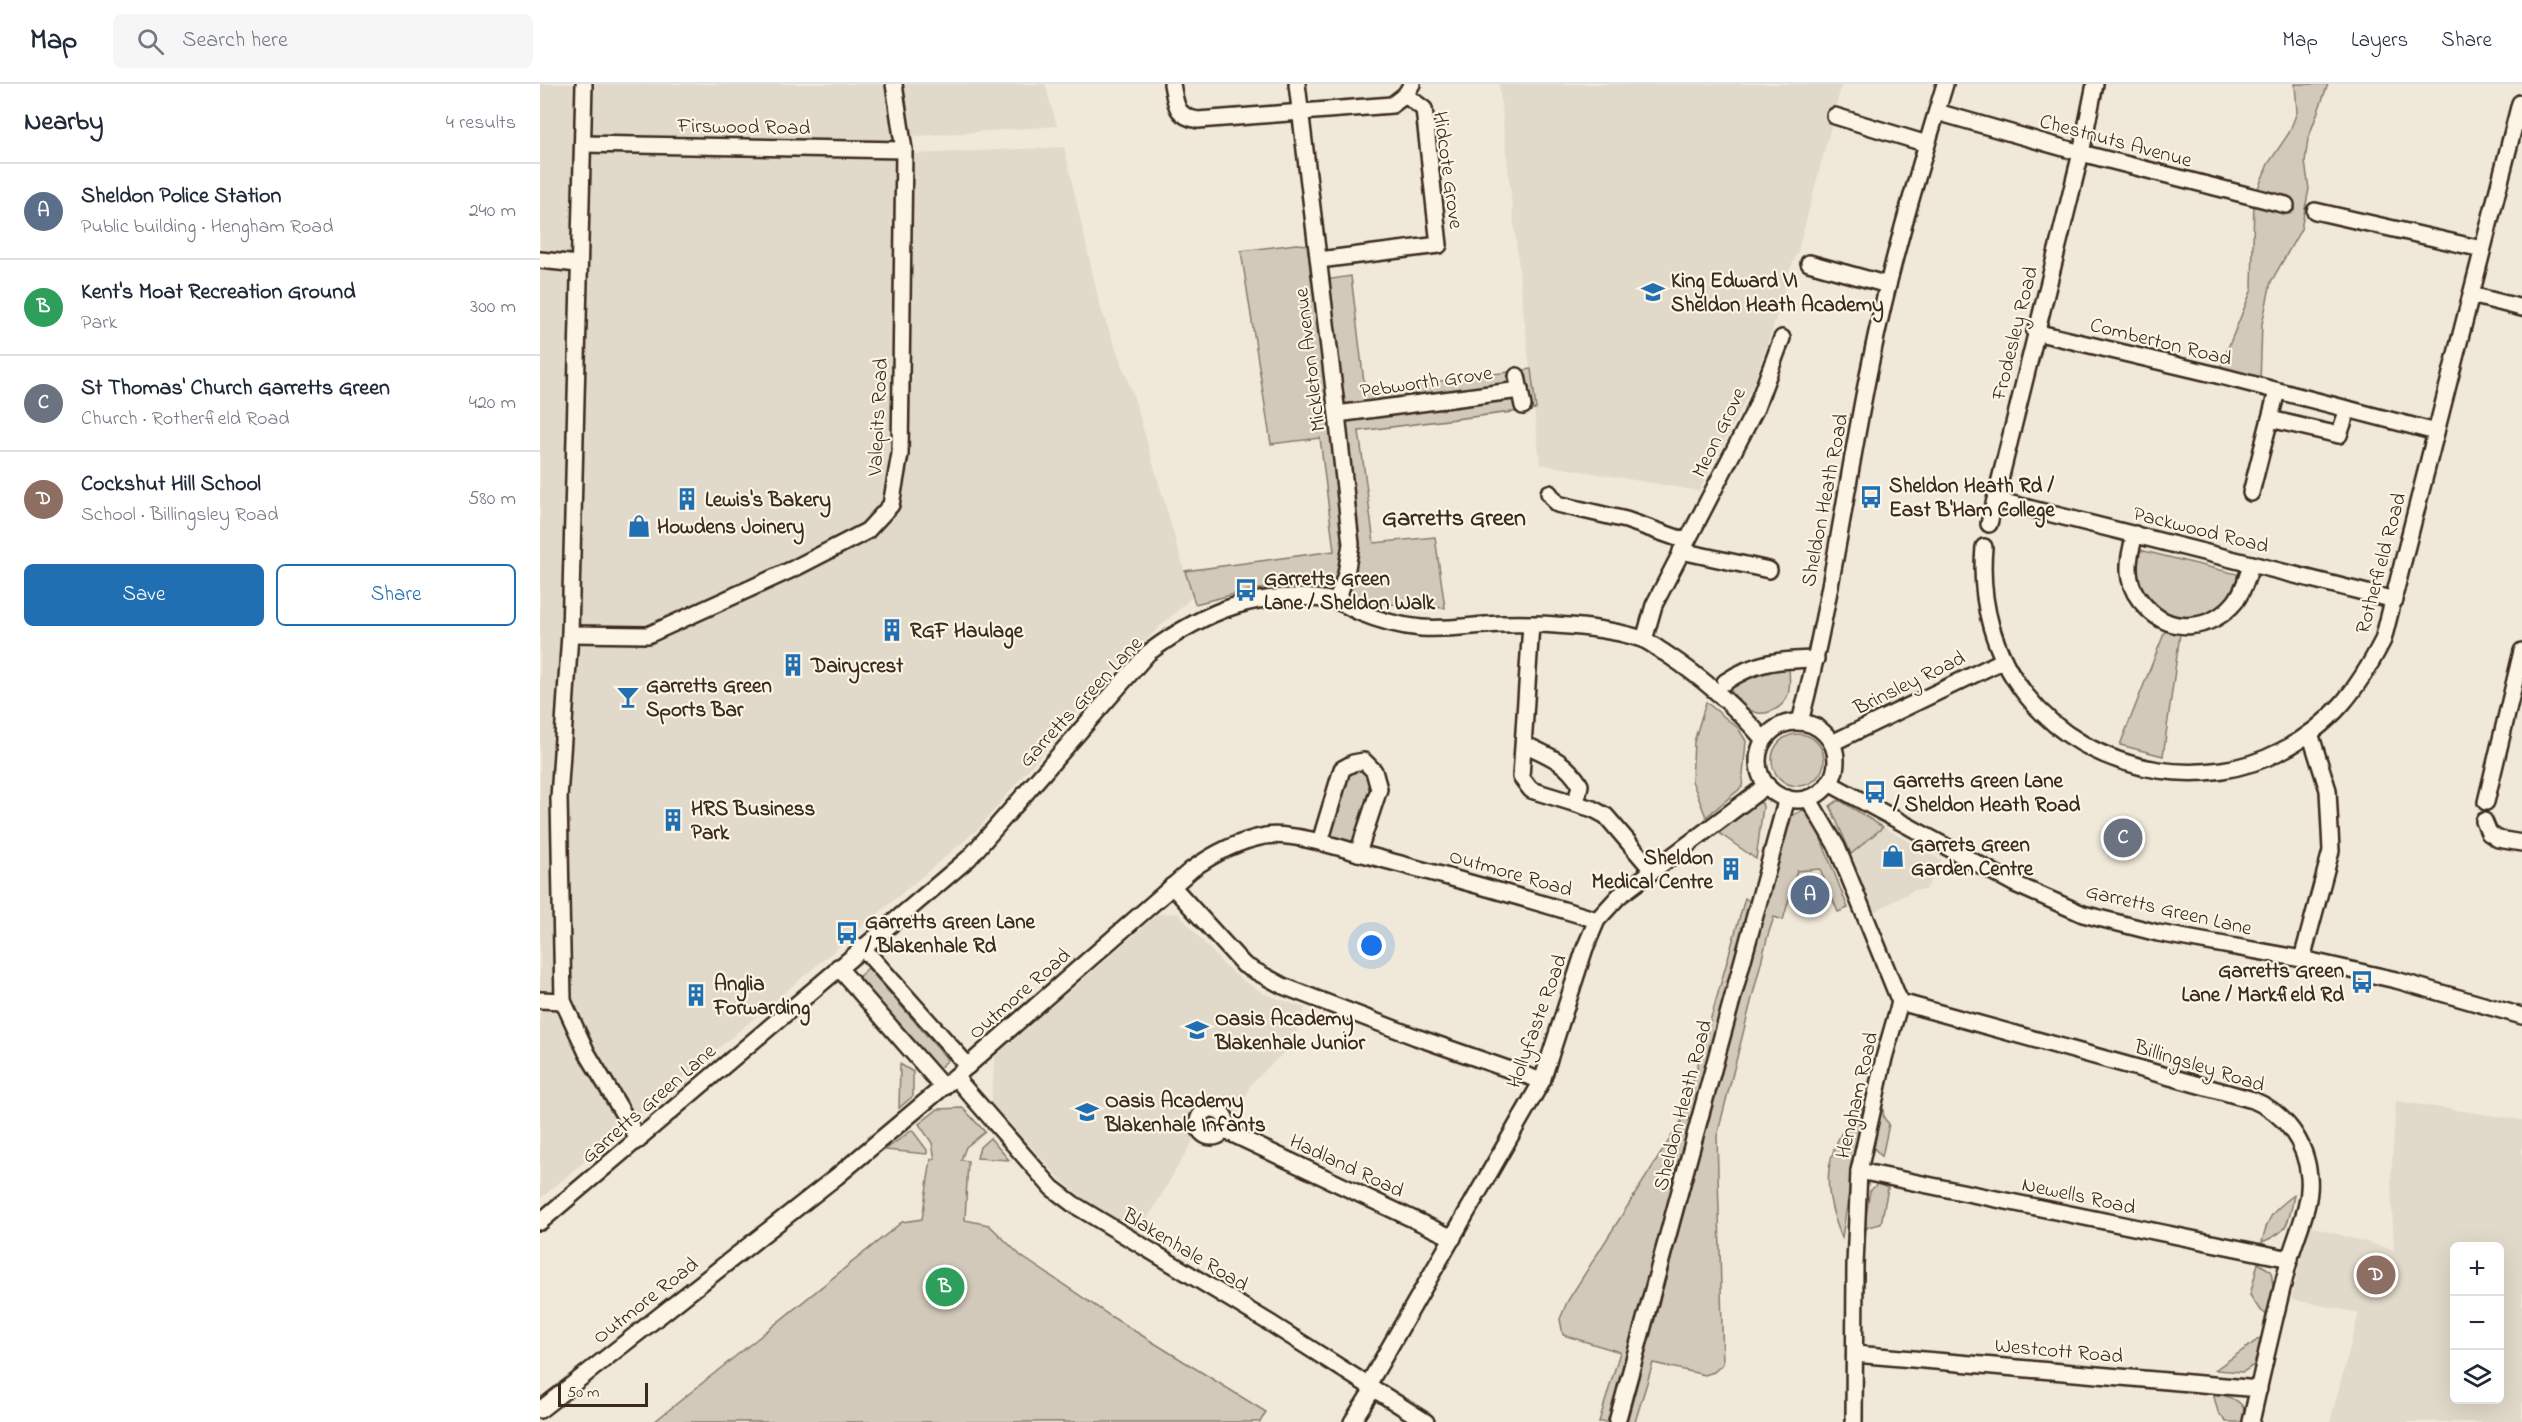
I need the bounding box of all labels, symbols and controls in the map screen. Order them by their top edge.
search box [113,14,533,68]
text: Map [30,21,77,62]
icon: search [134,25,167,58]
text: Search here [182,25,288,57]
text: Map [2282,26,2318,56]
text: Layers [2351,26,2408,56]
text: Share [2441,26,2492,56]
text: Nearby [24,104,103,142]
street label: Chestnuts Avenue [2036,107,2196,177]
text: 4 results [446,109,516,138]
street label: Hidcote Grove [1424,110,1470,232]
street label: Firswood Road [676,112,811,144]
text: Sheldon Police Station [81,181,281,213]
text: A [37,197,50,226]
text: 240 m [469,197,516,226]
text: Public building · Hengham Road [81,213,333,242]
street label: Frodesley Road [1985,263,2049,405]
place label: King Edward VI Sheldon Heath Academy [1671,267,1884,323]
text: Kent's Moat Recreation Ground [81,277,356,309]
school or university icon: King Edward VI Sheldon Heath Academy [1640,279,1666,305]
street label: Mickleton Avenue [1287,286,1335,433]
text: B [37,293,50,322]
text: 300 m [470,293,516,322]
text: Park [81,309,117,338]
street label: Comberton Road [2087,311,2235,375]
street label: Valepits Road [861,357,897,478]
street label: Pebworth Grove [1358,359,1495,407]
text: St Thomas' Church Garretts Green [81,373,390,405]
street label: Meon Grove [1685,382,1755,483]
text: C [38,389,49,418]
text: 420 m [469,389,516,418]
text: Church · Rotherfield Road [81,405,289,434]
street label: Sheldon Heath Road [1794,411,1857,589]
text: Cockshut Hill School [81,469,261,501]
place label: Sheldon Heath Rd / East B'Ham College [1889,472,2055,528]
bus stop icon: Sheldon Heath Rd / East B'Ham College [1858,484,1884,510]
text: D [36,485,51,514]
text: 580 m [468,485,516,514]
building icon: Lewis's Bakery [674,486,700,512]
place label: Lewis's Bakery [705,486,831,518]
street label: Rotherfield Road [2349,490,2415,637]
street label: Packwood Road [2129,500,2272,562]
text: School · Billingsley Road [81,501,278,530]
district label: Garretts Green [1382,502,1526,537]
shop icon: Howdens Joinery [626,513,652,539]
place label: Howdens Joinery [657,513,804,545]
button: Save [24,564,264,626]
button: Share [276,564,516,626]
place label: Garretts Green Lane / Sheldon Walk [1264,565,1436,619]
bus stop icon: Garretts Green Lane / Sheldon Walk [1233,577,1259,603]
building icon: RGF Haulage [879,617,905,643]
place label: RGF Haulage [910,617,1024,649]
street label: Garretts Green Lane [1013,630,1151,775]
street label: Brinsley Road [1848,644,1972,726]
building icon: Dairycrest [780,652,806,678]
place label: Dairycrest [810,652,904,684]
place label: Garretts Green Sports Bar [646,672,772,726]
bar icon: Garretts Green Sports Bar [615,684,641,710]
place label: Garretts Green Lane / Sheldon Heath Road [1892,767,2081,821]
bus stop icon: Garretts Green Lane / Sheldon Heath Road [1862,779,1888,805]
place label: HRS Business Park [691,795,816,849]
building icon: HRS Business Park [660,807,686,833]
pin: C [2104,816,2142,861]
place label: Garrets Green Garden Centre [1911,831,2034,885]
street label: Outmore Road [1445,842,1576,906]
shop icon: Garrets Green Garden Centre [1880,843,1906,869]
place label: Sheldon Medical Centre [1592,844,1714,898]
building icon: Sheldon Medical Centre [1718,856,1744,882]
pin: A [1790,872,1830,918]
street label: Garretts Green Lane [2082,877,2255,945]
place label: Garretts Green Lane / Blakenhale Rd [864,908,1036,962]
bus stop icon: Garretts Green Lane / Blakenhale Rd [834,920,860,946]
your location [1357,931,1386,960]
street label: Outmore Road [963,941,1078,1047]
street label: Hollyfaste Road [1500,950,1578,1093]
place label: Garretts Green Lane / Markfield Rd [2181,957,2344,1011]
bus stop icon: Garretts Green Lane / Markfield Rd [2349,969,2375,995]
place label: Anglia Forwarding [713,970,810,1026]
building icon: Anglia Forwarding [683,982,709,1008]
place label: Oasis Academy Blakenhale Junior [1214,1005,1365,1059]
school or university icon: Oasis Academy Blakenhale Junior [1184,1017,1210,1043]
street label: Sheldon Heath Road [1647,1017,1721,1194]
street label: Hengham Road [1829,1029,1889,1162]
street label: Billingsley Road [2129,1033,2268,1103]
street label: Garretts Green Lane [575,1037,724,1172]
place label: Oasis Academy Blakenhale Infants [1104,1087,1266,1141]
school or university icon: Oasis Academy Blakenhale Infants [1074,1099,1100,1125]
street label: Hadland Road [1284,1127,1409,1207]
street label: Newells Road [2019,1170,2138,1224]
street label: Blakenhale Road [1116,1201,1254,1300]
map controls [2450,1242,2504,1404]
button: + [2450,1242,2504,1296]
street label: Outmore Road [587,1251,706,1352]
pin: D [2356,1252,2396,1298]
pin: B [926,1264,964,1310]
button: − [2450,1296,2504,1350]
street label: Westcott Road [1993,1331,2124,1373]
button: layers [2450,1350,2504,1404]
scale bar [558,1380,648,1408]
text: 50 m [567,1381,599,1405]

